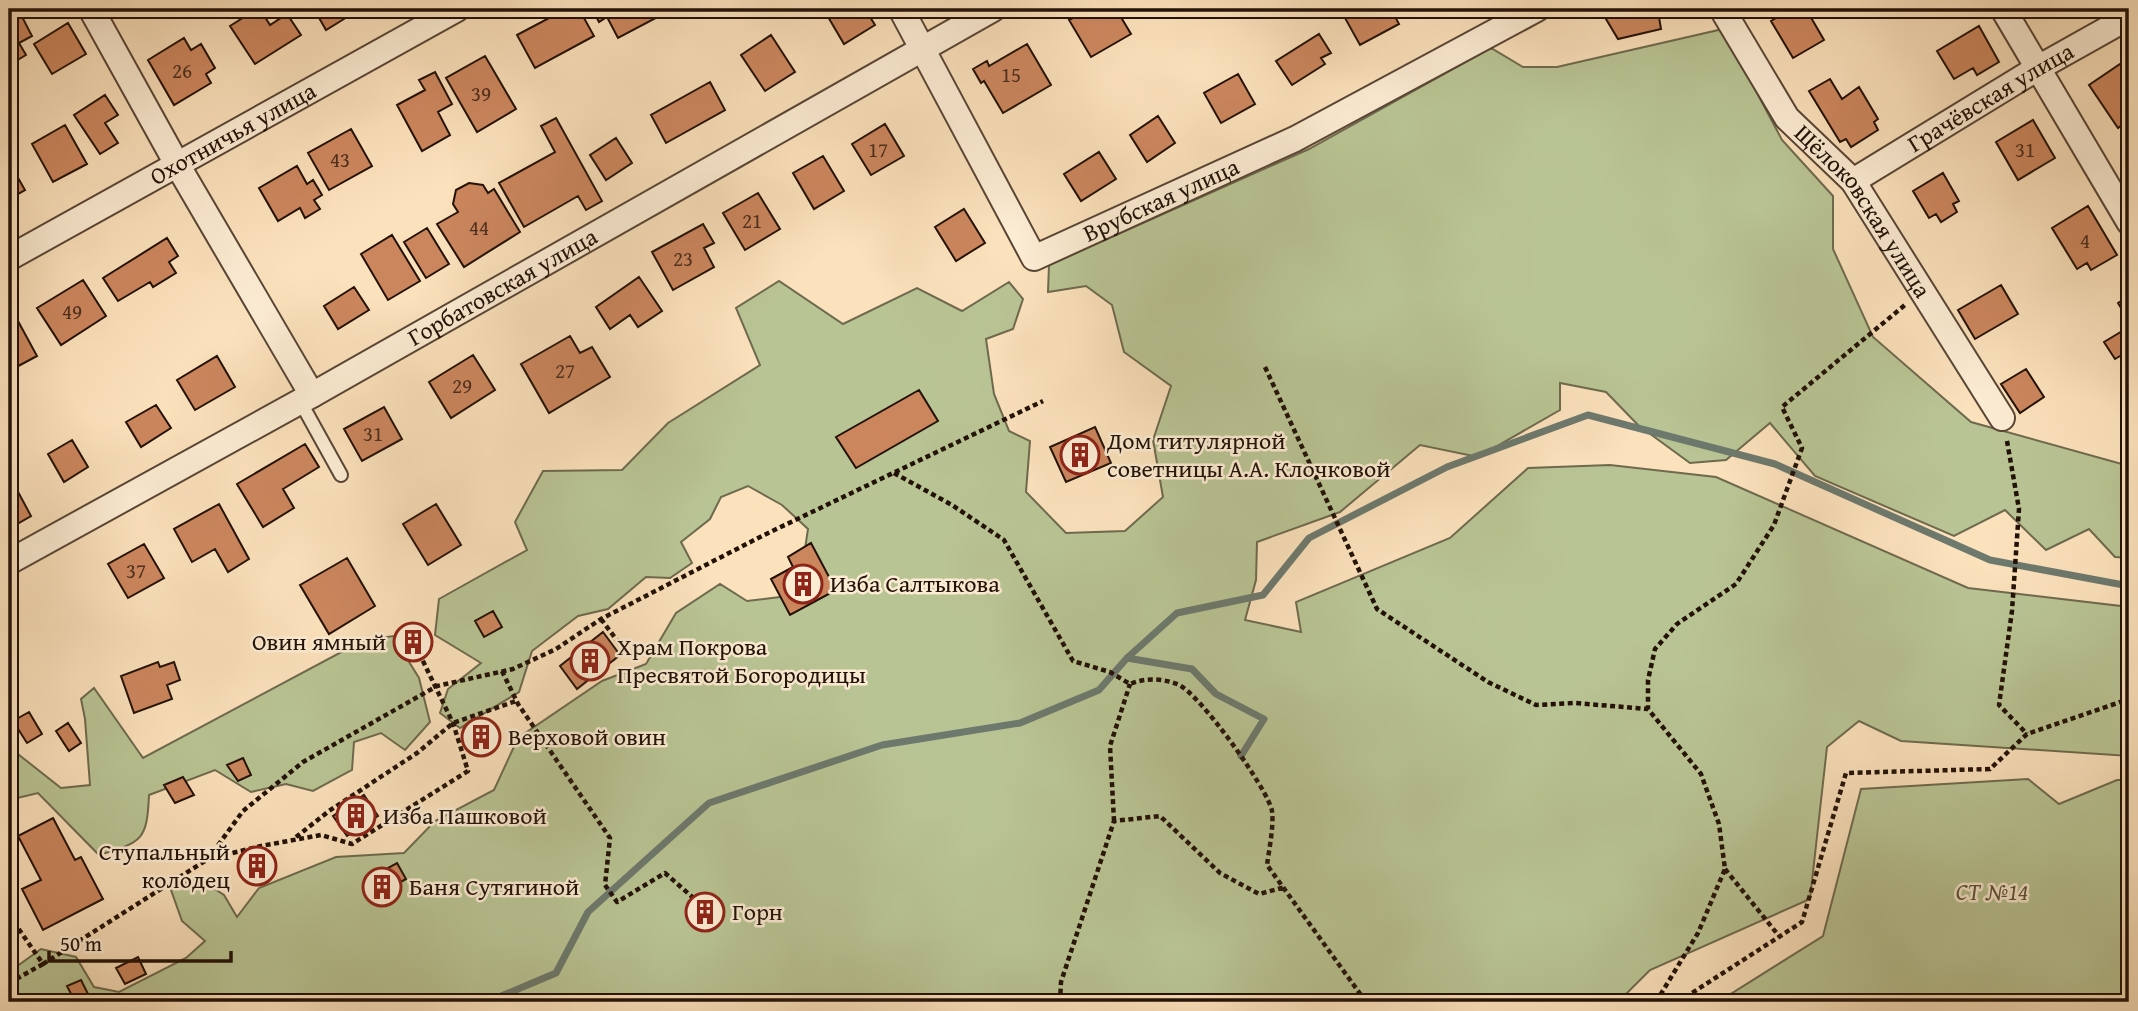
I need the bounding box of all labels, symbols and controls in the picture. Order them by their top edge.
street label: Грачёвская улица [1900,33,2080,161]
house number: 26 [172,55,192,86]
house number: 15 [1001,59,1021,90]
street label: Охотничья улица [143,73,323,194]
house number: 39 [471,78,491,109]
street label: Щёлоковская улица [1787,116,1940,305]
house number: 17 [868,134,888,165]
house number: 31 [2015,134,2035,165]
house number: 43 [330,144,350,175]
street label: Врубская улица [1077,149,1245,250]
house number: 21 [742,205,762,236]
house number: 44 [469,212,489,243]
street label: Горбатовская улица [401,219,604,354]
house number: 4 [2080,225,2090,256]
house number: 23 [673,243,693,274]
house number: 49 [62,296,82,327]
house number: 27 [555,355,575,386]
house number: 29 [452,370,472,401]
house number: 31 [363,418,383,449]
place label: Дом титулярной советницы А.А. Клочковой [1106,423,1391,486]
building icon: Дом титулярной советницы А.А. Клочковой [1059,434,1101,476]
house number: 37 [126,555,146,586]
building icon: Изба Салтыкова [782,563,824,605]
place label: Изба Салтыкова [830,566,1000,601]
building icon: Овин ямный [392,621,434,663]
place label: Овин ямный [252,624,386,659]
place label: Храм Покрова Пресвятой Богородицы [617,629,866,692]
building icon: Храм Покрова Пресвятой Богородицы [569,640,611,682]
building icon: Верховой овин [460,716,502,758]
place label: Верховой овин [508,719,666,754]
building icon: Изба Пашковой [335,795,377,837]
place label: Изба Пашковой [383,798,547,833]
place label: Ступальный колодец [99,834,230,897]
building icon: Ступальный колодец [236,845,278,887]
building icon: Баня Сутягиной [361,866,403,908]
place label: Баня Сутягиной [409,869,579,904]
park label: СТ №14 [1956,874,2028,909]
building icon: Горн [684,891,726,933]
place label: Горн [732,894,783,929]
scale bar [49,920,231,964]
text: 50 m [60,928,102,959]

